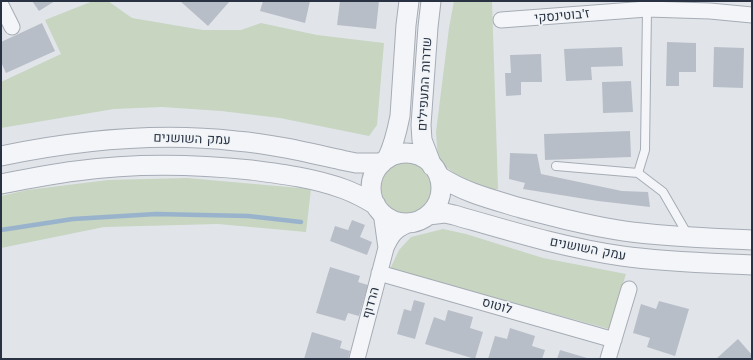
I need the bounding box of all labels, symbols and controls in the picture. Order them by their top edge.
street label: ז'בוטינסקי [534,6,590,26]
street label: שדרות המעפילים [415,37,435,131]
street label: עמק השושנים [153,130,231,148]
street label: עמק השושנים [549,234,627,264]
street label: הרדוף [359,285,383,321]
street label: לוטוס [480,294,514,318]

